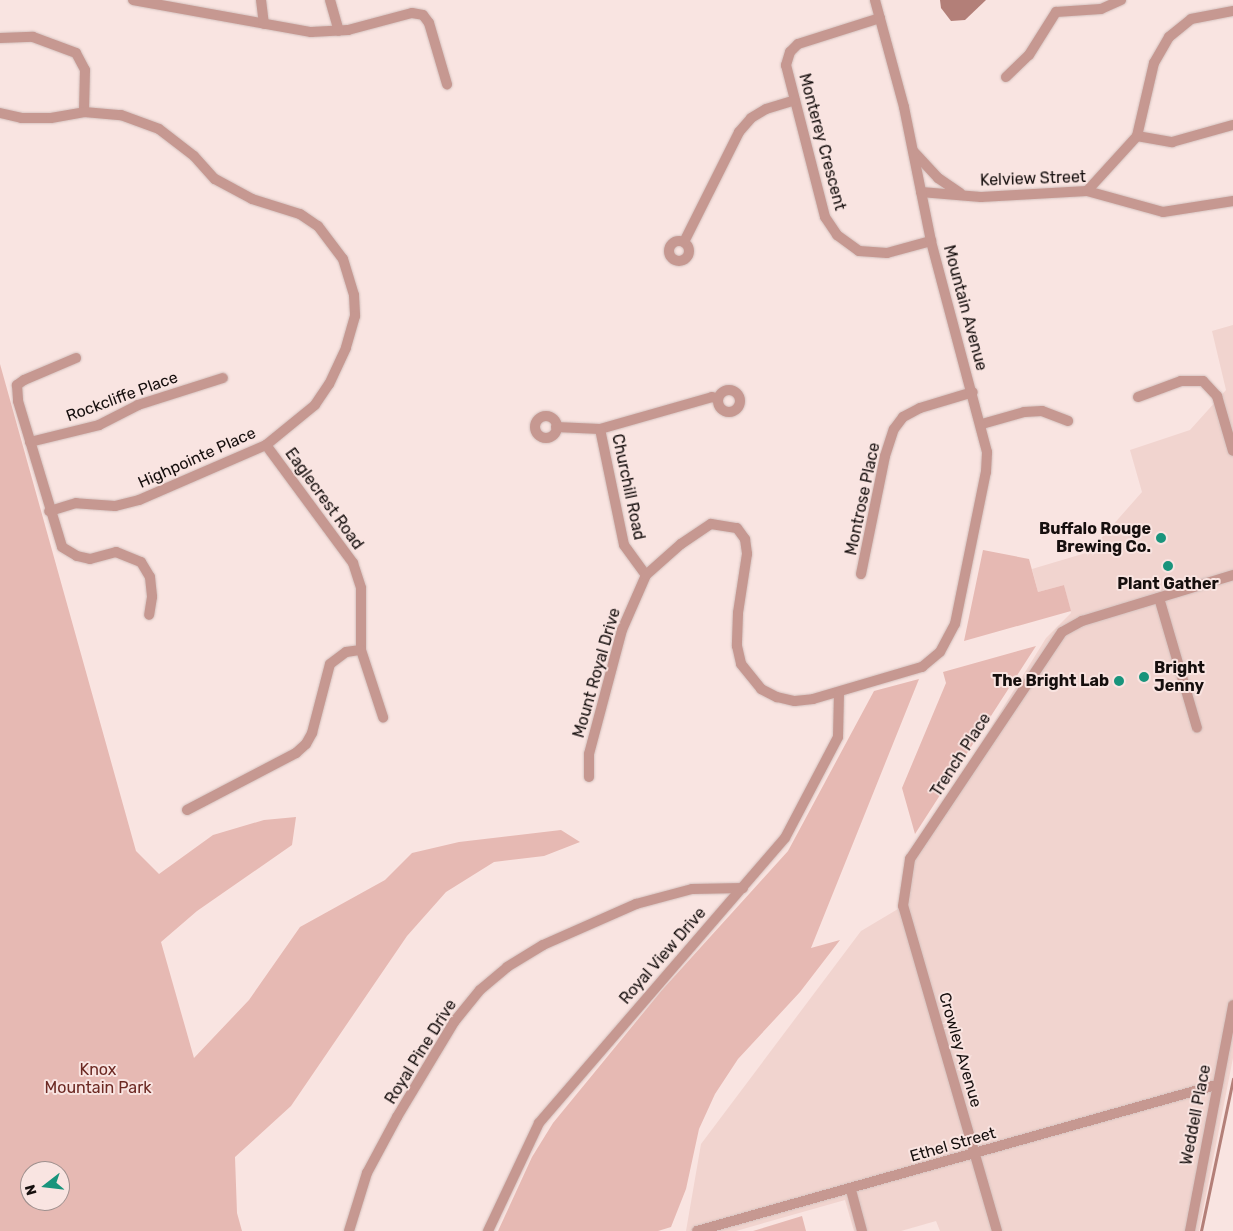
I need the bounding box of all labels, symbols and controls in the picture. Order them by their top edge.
street label: Monterey Crescent [794,71,850,213]
street label: Kelview Street [979,168,1087,190]
street label: Mountain Avenue [939,243,991,373]
street label: Rockcliffe Place [64,368,180,426]
street label: Highpointe Place [135,423,259,493]
street label: Churchill Road [607,432,649,542]
street label: Montrose Place [842,441,884,557]
street label: Eaglecrest Road [281,444,367,554]
place label: Buffalo Rouge Brewing Co. [1039,519,1151,557]
marker: Buffalo Rouge Brewing Co. [1155,532,1167,544]
marker: Plant Gather [1162,560,1174,572]
place label: Plant Gather [1117,574,1219,594]
street label: Mount Royal Drive [569,606,625,740]
place label: Bright Jenny [1154,658,1205,696]
place label: The Bright Lab [992,671,1109,691]
marker: Bright Jenny [1138,671,1150,683]
marker: The Bright Lab [1113,675,1125,687]
street label: Trench Place [927,710,995,800]
street label: Royal View Drive [616,903,710,1009]
street label: Crowley Avenue [934,990,986,1110]
street label: Royal Pine Drive [381,996,461,1108]
park label: Knox Mountain Park [45,1060,151,1098]
street label: Weddell Place [1177,1063,1215,1167]
street label: Ethel Street [908,1124,998,1166]
north arrow [20,1161,70,1211]
text: N [22,1183,41,1197]

